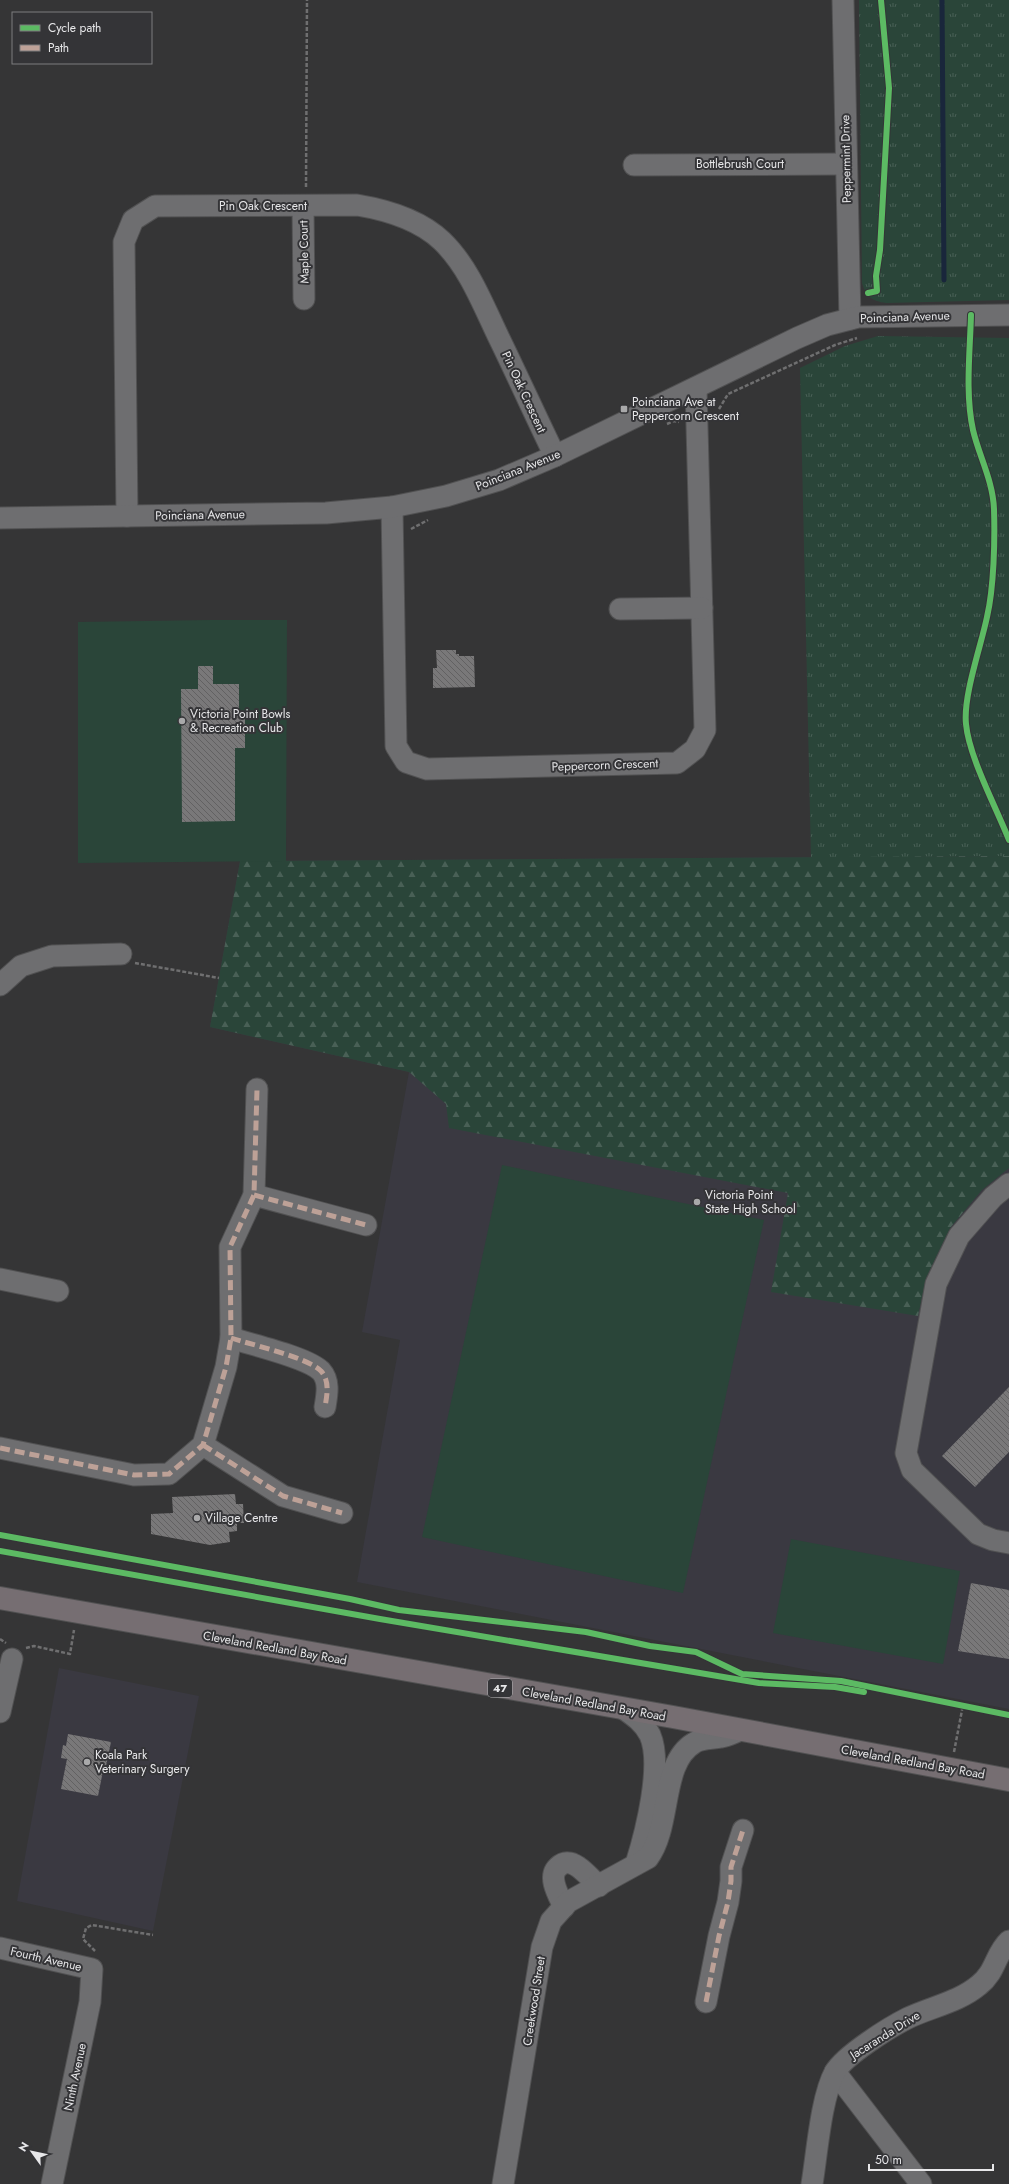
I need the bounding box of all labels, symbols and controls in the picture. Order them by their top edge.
legend [12,12,152,64]
text: Cycle path [48,19,101,37]
text: Path [48,39,69,57]
street label: Peppermint Drive [836,115,856,203]
street label: Bottlebrush Court [696,155,784,173]
street label: Pin Oak Crescent [219,197,307,215]
street label: Maple Court [294,220,314,284]
street label: Poinciana Avenue [860,306,950,328]
street label: Pin Oak Crescent [497,348,551,436]
place label: Poinciana Ave at Peppercorn Crescent [632,393,739,425]
marker: Poinciana Ave at Peppercorn Crescent [619,404,629,414]
street label: Poinciana Avenue [473,445,563,495]
street label: Poinciana Avenue [155,505,245,525]
place label: Victoria Point Bowls & Recreation Club [190,705,290,737]
marker: Victoria Point Bowls & Recreation Club [177,716,187,726]
street label: Peppercorn Crescent [551,754,659,776]
place label: Victoria Point State High School [705,1186,796,1218]
marker: Victoria Point State High School [692,1197,702,1207]
place label: Village Centre [205,1509,278,1527]
marker: Village Centre [192,1513,202,1523]
street label: Cleveland Redland Bay Road [202,1626,348,1670]
road number: 47 [488,1679,512,1697]
street label: Cleveland Redland Bay Road [521,1682,667,1726]
street label: Cleveland Redland Bay Road [840,1740,986,1784]
place label: Koala Park Veterinary Surgery [95,1746,190,1778]
marker: Koala Park Veterinary Surgery [82,1757,92,1767]
street label: Fourth Avenue [9,1942,83,1976]
street label: Creekwood Street [518,1955,550,2047]
street label: Jacaranda Drive [845,2006,923,2065]
street label: Ninth Avenue [59,2041,91,2113]
north arrow [12,2132,52,2172]
text: N [15,2139,33,2155]
scale bar [869,2146,993,2172]
text: 50 m [875,2151,902,2169]

